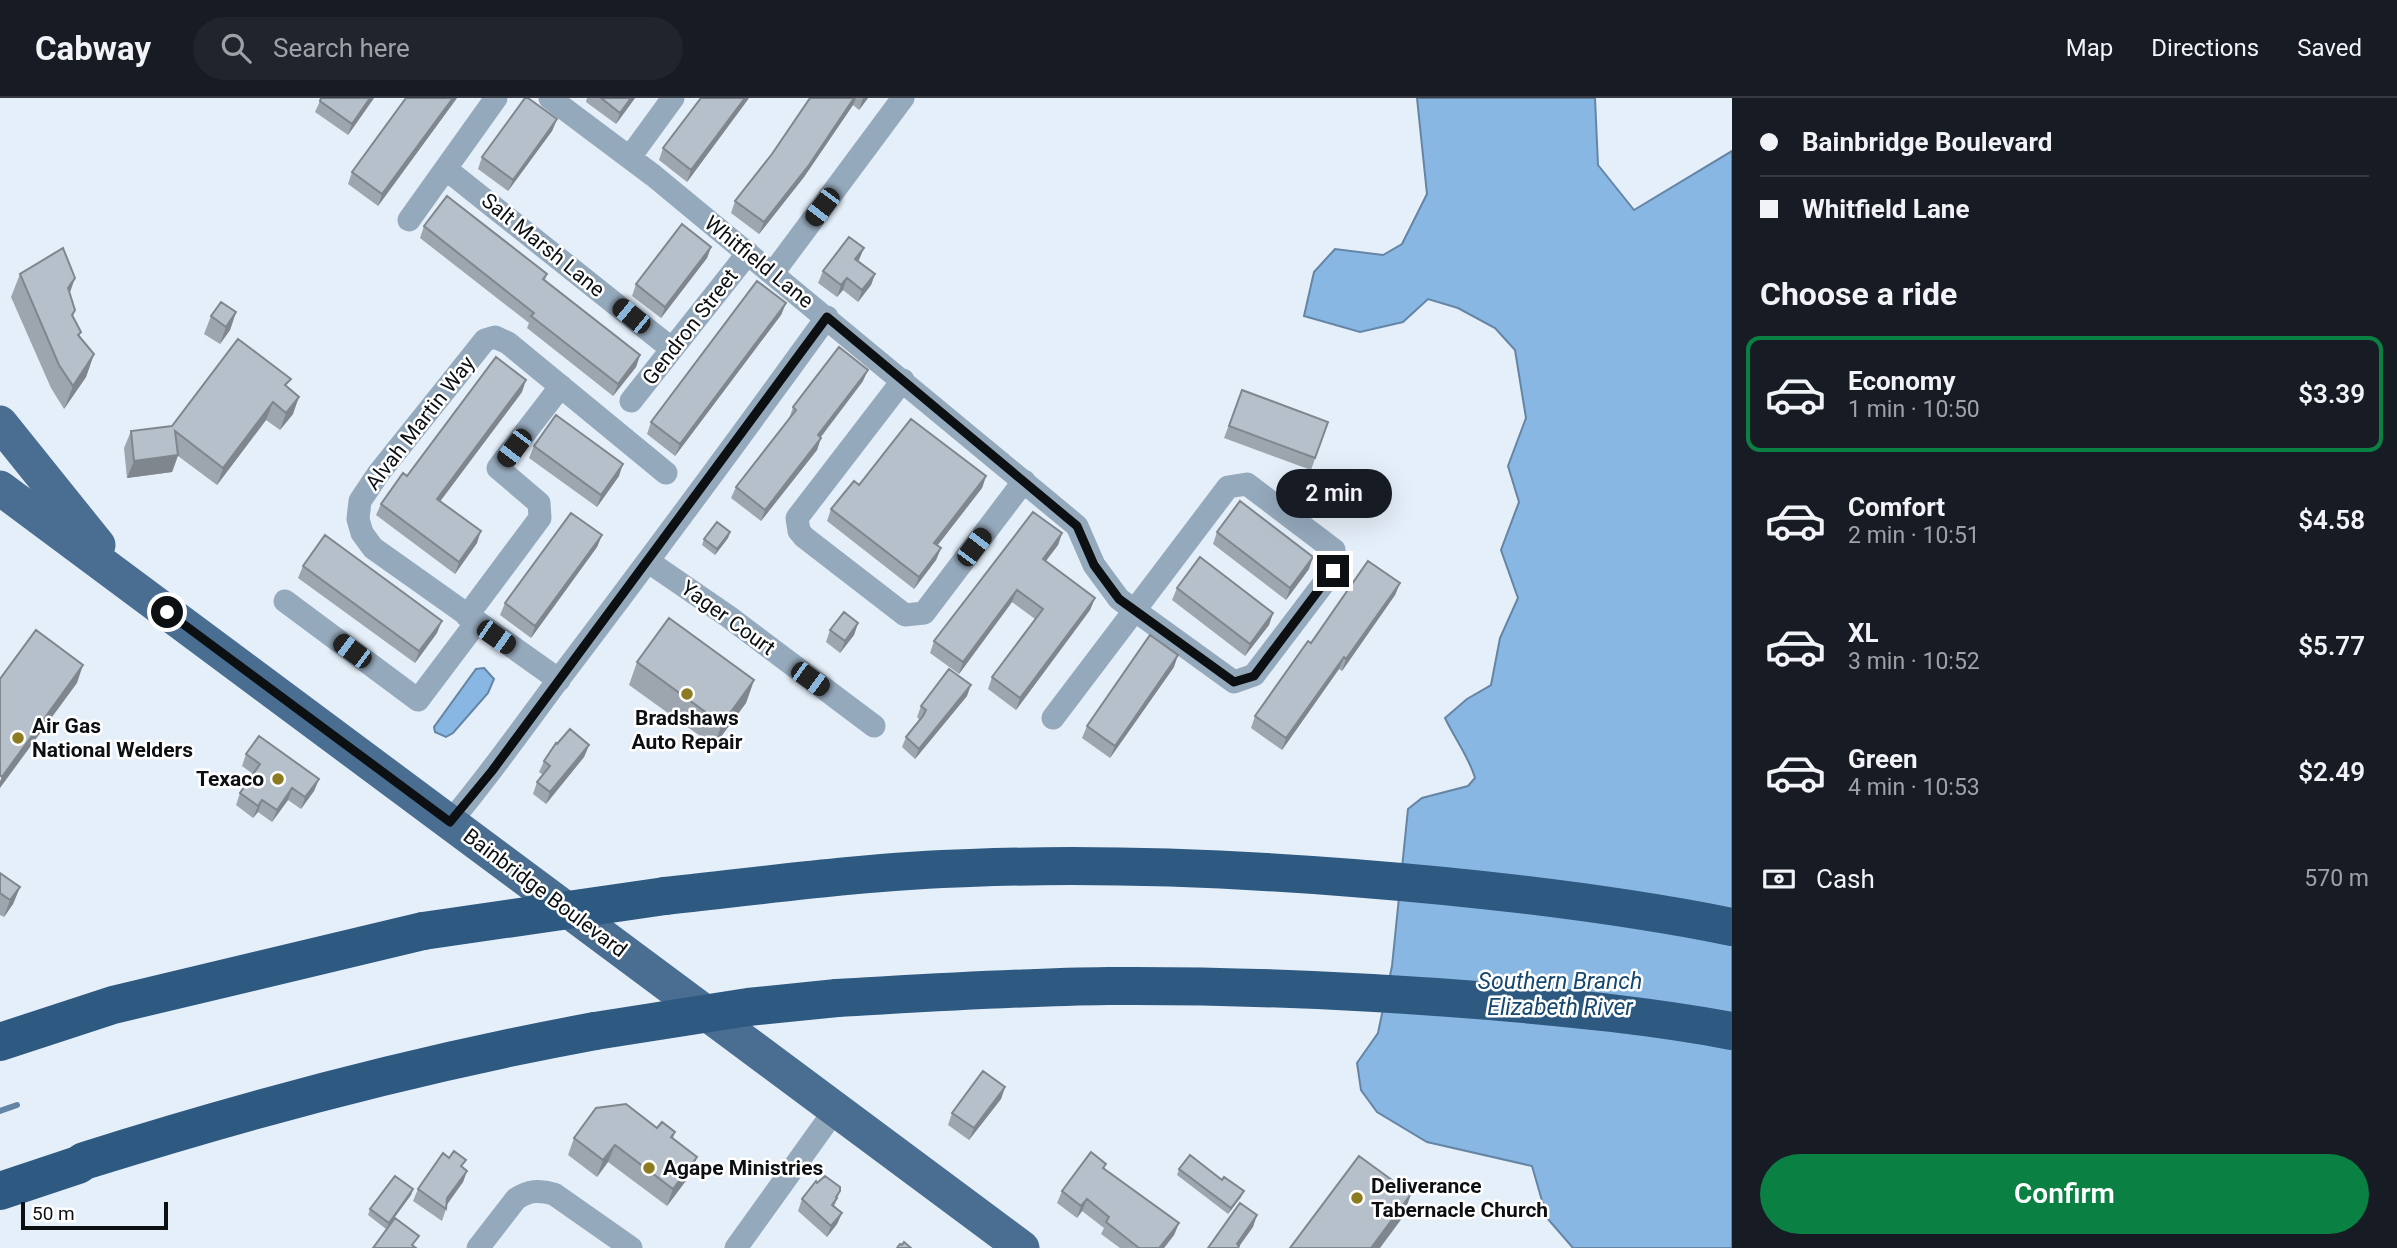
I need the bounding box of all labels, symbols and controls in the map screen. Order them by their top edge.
search box [193,17,683,80]
text: Cabway [35,29,151,68]
icon: search [217,29,255,67]
text: Search here [273,33,410,63]
text: Map [2066,34,2113,62]
text: Directions [2151,34,2259,62]
text: Saved [2297,34,2362,62]
text: Bainbridge Boulevard [1802,127,2052,157]
car [801,184,844,230]
street label: Salt Marsh Lane [477,188,609,302]
text: Whitfield Lane [1802,194,1969,224]
street label: Whitfield Lane [700,211,818,313]
street label: Gendron Street [637,264,743,390]
text: Choose a ride [1760,275,1957,313]
car [609,295,654,337]
street label: Alvah Martin Way [360,351,480,494]
icon: car [1764,363,1827,426]
text: Economy [1848,366,1955,396]
text: $3.39 [2298,379,2365,409]
text: 1 min · 10:50 [1848,396,1980,423]
car [493,425,536,471]
callout: 2 min [1275,470,1391,518]
text: 2 min [1305,480,1363,507]
icon: car [1764,489,1827,552]
text: Comfort [1848,492,1945,522]
text: $4.58 [2298,505,2365,535]
text: 2 min · 10:51 [1848,522,1980,549]
car [953,524,996,570]
route end [1317,555,1349,587]
street label: Yager Court [676,576,780,660]
route start [151,596,183,628]
icon: car [1764,615,1827,678]
car [473,616,520,658]
text: XL [1848,618,1879,648]
car [329,630,376,672]
text: $5.77 [2298,631,2365,661]
text: 3 min · 10:52 [1848,648,1980,675]
car [787,658,834,700]
marker: Bradshaws Auto Repair [679,686,695,702]
place label: Bradshaws Auto Repair [632,706,743,754]
place label: Air Gas National Welders [32,714,193,762]
marker: Air Gas National Welders [10,730,26,746]
icon: car [1764,741,1827,804]
text: Green [1848,744,1918,774]
text: $2.49 [2298,757,2365,787]
place label: Texaco [196,767,264,791]
marker: Texaco [270,771,286,787]
text: 4 min · 10:53 [1848,774,1980,801]
street label: Bainbridge Boulevard [459,824,631,962]
icon: cash [1760,860,1798,898]
text: Cash [1816,864,1875,894]
text: 570 m [2304,865,2369,892]
water label: Southern Branch Elizabeth River [1478,968,1642,1021]
button: Confirm [1760,1154,2369,1234]
place label: Agape Ministries [663,1156,823,1180]
marker: Agape Ministries [641,1160,657,1176]
place label: Deliverance Tabernacle Church [1371,1174,1548,1222]
marker: Deliverance Tabernacle Church [1349,1190,1365,1206]
scale bar [21,1199,168,1231]
text: 50 m [32,1202,75,1225]

